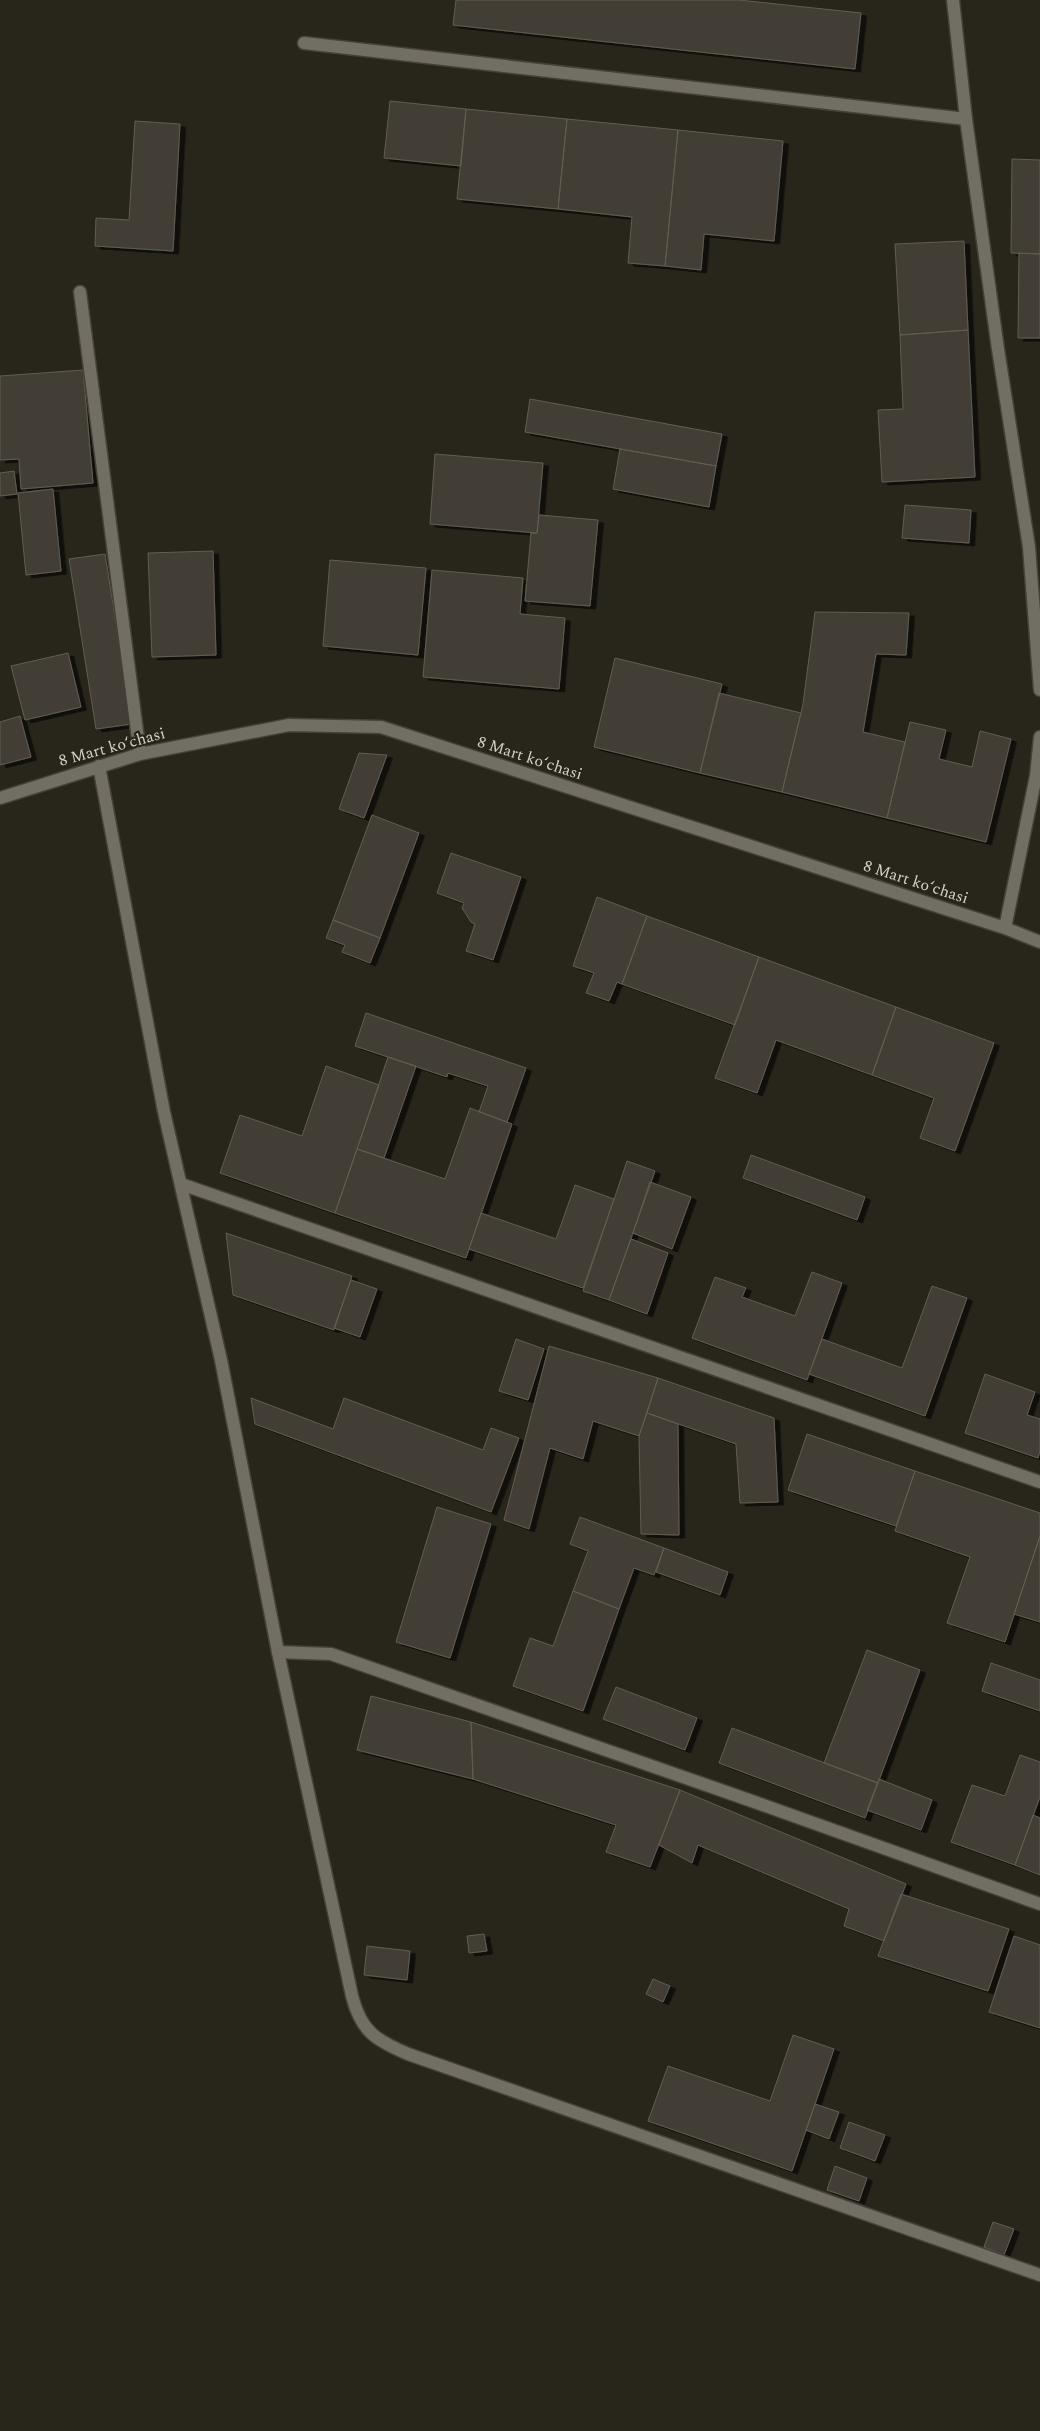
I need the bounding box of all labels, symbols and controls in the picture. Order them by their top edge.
street label: 8 Mart koʻchasi [56,721,168,773]
street label: 8 Mart koʻchasi [474,730,586,786]
street label: 8 Mart koʻchasi [860,854,972,910]

